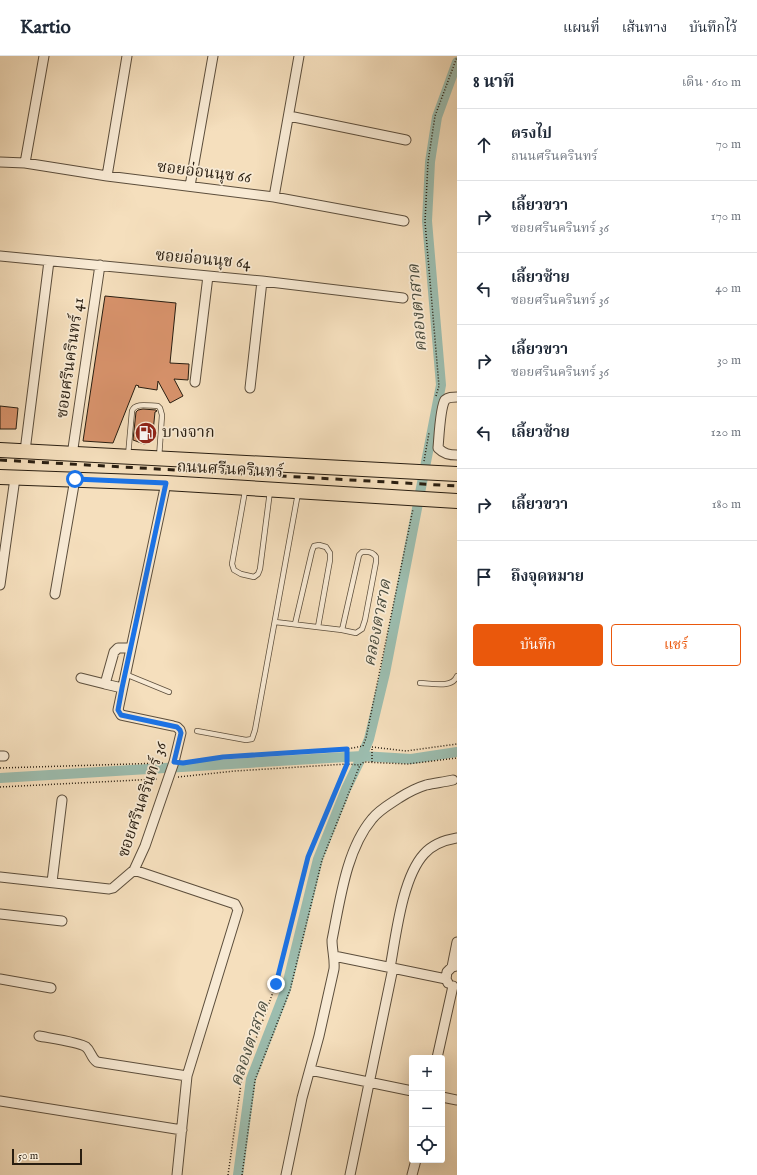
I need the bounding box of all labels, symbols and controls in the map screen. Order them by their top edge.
text: Kartio [20,16,71,40]
text: แผนที่ [563,19,600,37]
text: เส้นทาง [622,19,667,37]
text: บันทึกไว้ [689,19,737,37]
text: 8 นาที [473,72,514,93]
text: เดิน · 610 m [682,74,741,91]
text: ตรงไป [511,124,552,143]
icon: ahead [473,134,495,156]
text: 70 m [716,136,741,153]
text: ถนนศรีนครินทร์ [511,148,598,165]
street label: ซอยอ่อนนุช 66 [156,157,252,189]
text: เลี้ยวขวา [511,196,568,215]
icon: right [473,206,495,228]
text: 170 m [711,208,741,225]
text: ซอยศรีนครินทร์ 36 [511,220,609,237]
street label: ซอยอ่อนนุช 64 [154,246,252,274]
water label: คลองตาสาด [404,262,432,353]
text: เลี้ยวซ้าย [511,268,570,287]
icon: left [473,278,495,300]
text: 40 m [715,280,741,297]
text: ซอยศรีนครินทร์ 36 [511,292,609,309]
street label: ซอยศรีนครินทร์ 41 [52,296,89,420]
text: เลี้ยวขวา [511,340,568,359]
icon: right [473,350,495,372]
text: 30 m [717,352,741,369]
text: ซอยศรีนครินทร์ 36 [511,364,609,381]
fuel station icon: บางจาก [133,420,159,446]
icon: left [473,422,495,444]
place label: บางจาก [162,423,215,443]
text: เลี้ยวซ้าย [511,423,570,442]
text: 120 m [711,424,741,441]
street label: ถนนศรีนครินทร์ [176,456,285,483]
route start [66,470,84,488]
icon: right [473,494,495,516]
text: เลี้ยวขวา [511,495,568,514]
text: 180 m [712,496,741,513]
icon: arrive [473,566,495,588]
text: ถึงจุดหมาย [511,567,584,586]
water label: คลองตาสาด [359,577,397,668]
button: บันทึก [473,624,603,666]
button: แชร์ [611,624,741,666]
street label: ซอยศรีนครินทร์ 36 [113,739,172,860]
route end [267,975,285,993]
water label: คลองตาสาด [226,998,275,1089]
map controls [409,1055,445,1163]
button: + [409,1055,445,1091]
button: − [409,1091,445,1127]
button: locate [409,1127,445,1163]
scale bar [12,1147,82,1166]
text: 50 m [18,1149,38,1163]

